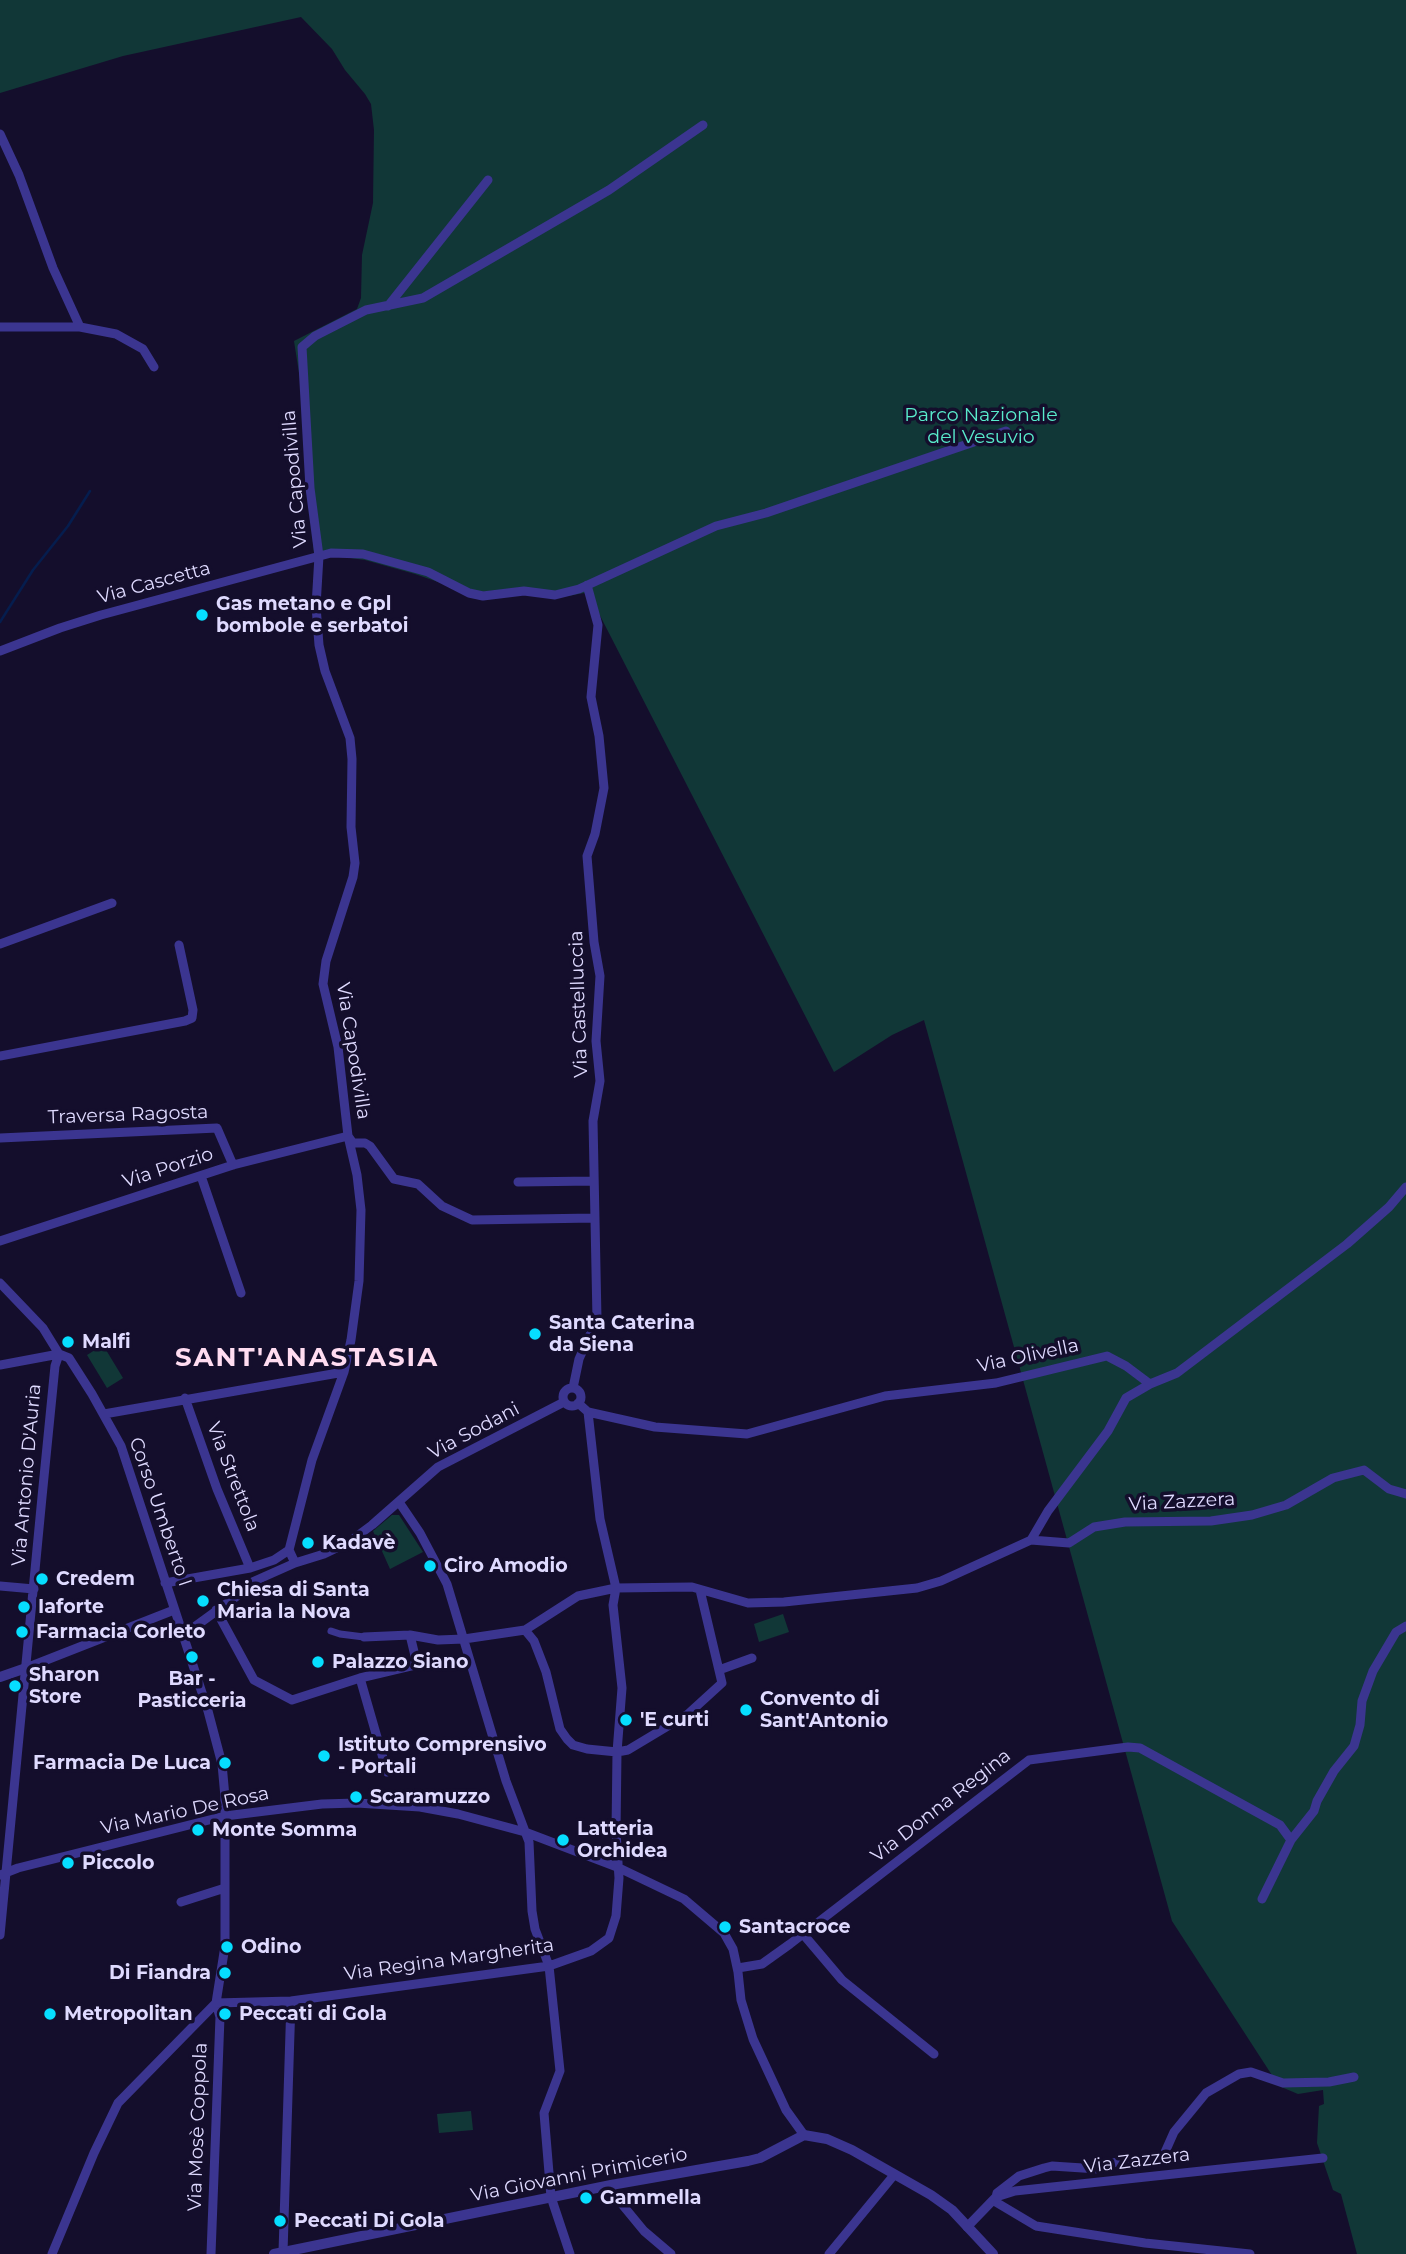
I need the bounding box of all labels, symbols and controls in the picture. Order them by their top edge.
park label: Parco Nazionale del Vesuvio [904,404,1058,448]
street label: Via Capodivilla [278,409,312,549]
street label: Via Cascetta [95,557,213,609]
place label: Gas metano e Gpl bombole e serbatoi [216,593,408,637]
marker: Gas metano e Gpl bombole e serbatoi [194,607,210,623]
street label: Via Castelluccia [565,930,593,1078]
street label: Via Capodivilla [331,981,375,1121]
street label: Traversa Ragosta [47,1101,209,1129]
street label: Via Porzio [120,1143,216,1193]
place label: Santa Caterina da Siena [549,1312,695,1356]
marker: Santa Caterina da Siena [527,1326,543,1342]
place label: Malfi [82,1331,131,1353]
marker: Malfi [60,1334,76,1350]
street label: Via Olivella [975,1334,1081,1378]
district label: SANT'ANASTASIA [177,1342,437,1374]
street label: Via Antonio D'Auria [8,1383,46,1567]
street label: Via Sodani [425,1397,523,1465]
street label: Via Strettola [202,1419,264,1535]
street label: Corso Umberto I [124,1434,196,1590]
street label: Via Zazzera [1128,1488,1236,1516]
place label: Kadavè [322,1532,395,1554]
marker: Kadavè [300,1535,316,1551]
place label: Ciro Amodio [444,1555,568,1577]
marker: Ciro Amodio [422,1558,438,1574]
place label: Credem [56,1568,135,1590]
marker: Credem [34,1571,50,1587]
place label: Chiesa di Santa Maria la Nova [217,1579,370,1623]
marker: Chiesa di Santa Maria la Nova [195,1593,211,1609]
place label: Iaforte [38,1596,104,1618]
marker: Iaforte [16,1599,32,1615]
place label: Farmacia Corleto [36,1621,205,1643]
marker: Farmacia Corleto [14,1624,30,1640]
marker: Bar - Pasticceria [184,1649,200,1665]
place label: Palazzo Siano [332,1651,468,1673]
marker: Palazzo Siano [310,1654,326,1670]
place label: Sharon Store [29,1664,100,1708]
place label: Bar - Pasticceria [137,1668,247,1712]
marker: Sharon Store [7,1678,23,1694]
place label: Convento di Sant'Antonio [760,1688,888,1732]
marker: Convento di Sant'Antonio [738,1702,754,1718]
place label: 'E curti [640,1709,709,1731]
marker: 'E curti [618,1712,634,1728]
place label: Istituto Comprensivo - Portali [338,1734,547,1778]
street label: Via Donna Regina [867,1744,1015,1868]
marker: Istituto Comprensivo - Portali [316,1748,332,1764]
place label: Farmacia De Luca [33,1752,211,1774]
marker: Farmacia De Luca [217,1755,233,1771]
street label: Via Mario De Rosa [99,1782,271,1840]
place label: Scaramuzzo [370,1786,490,1808]
marker: Scaramuzzo [348,1789,364,1805]
place label: Latteria Orchidea [577,1818,668,1862]
place label: Monte Somma [212,1819,357,1841]
marker: Monte Somma [190,1822,206,1838]
marker: Latteria Orchidea [555,1832,571,1848]
place label: Piccolo [82,1852,154,1874]
marker: Piccolo [60,1855,76,1871]
place label: Santacroce [739,1916,850,1938]
marker: Santacroce [717,1919,733,1935]
street label: Via Regina Margherita [343,1934,555,1986]
place label: Odino [241,1936,302,1958]
marker: Odino [219,1939,235,1955]
place label: Di Fiandra [109,1962,211,1984]
marker: Di Fiandra [217,1965,233,1981]
place label: Metropolitan [64,2003,193,2025]
place label: Peccati di Gola [239,2003,387,2025]
marker: Metropolitan [42,2006,58,2022]
marker: Peccati di Gola [217,2006,233,2022]
street label: Via Mosè Coppola [184,2042,212,2212]
street label: Via Giovanni Primicerio [469,2143,689,2207]
street label: Via Zazzera [1083,2143,1191,2179]
place label: Gammella [600,2187,701,2209]
marker: Gammella [578,2190,594,2206]
place label: Peccati Di Gola [294,2210,444,2232]
marker: Peccati Di Gola [272,2213,288,2229]

